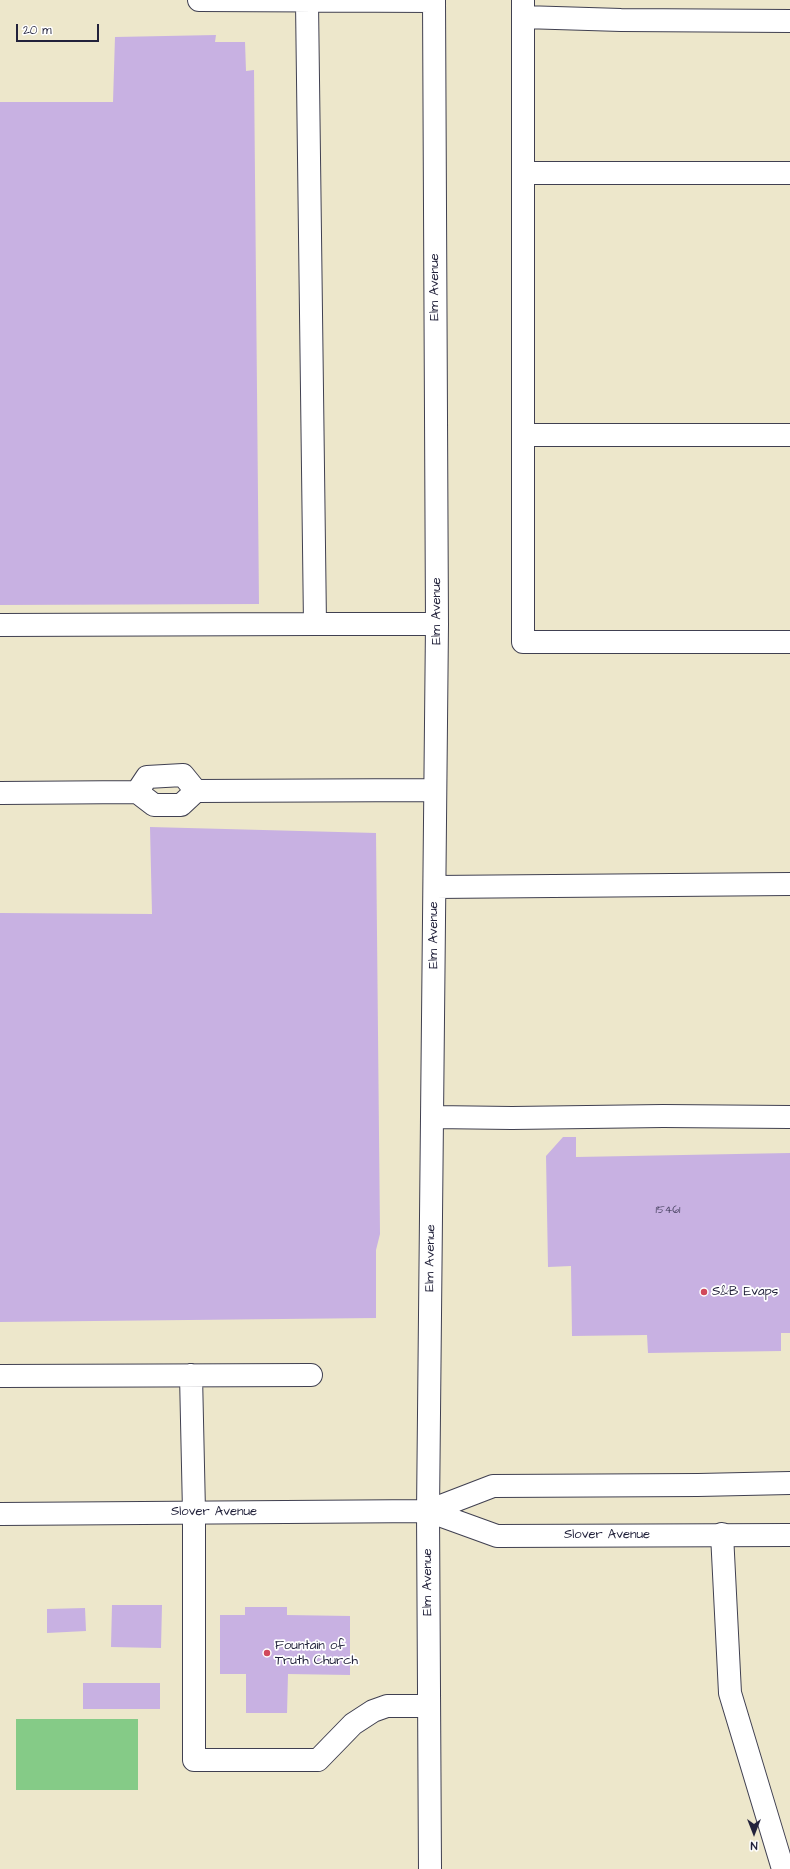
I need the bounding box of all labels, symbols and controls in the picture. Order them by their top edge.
scale bar [18,16,101,42]
text: 20 m [23,22,52,39]
street label: Elm Avenue [427,253,443,321]
street label: Elm Avenue [429,577,445,645]
street label: Elm Avenue [426,901,442,969]
house number: 15461 [656,1204,680,1218]
street label: Elm Avenue [423,1224,439,1292]
place label: S&B Evaps [712,1284,778,1300]
marker: S&B Evaps [699,1287,709,1297]
street label: Slover Avenue [171,1504,257,1520]
street label: Slover Avenue [564,1527,650,1543]
street label: Elm Avenue [420,1548,436,1616]
place label: Fountain of Truth Church [275,1638,358,1669]
marker: Fountain of Truth Church [262,1648,272,1658]
north arrow [734,1813,774,1853]
text: N [751,1838,757,1853]

